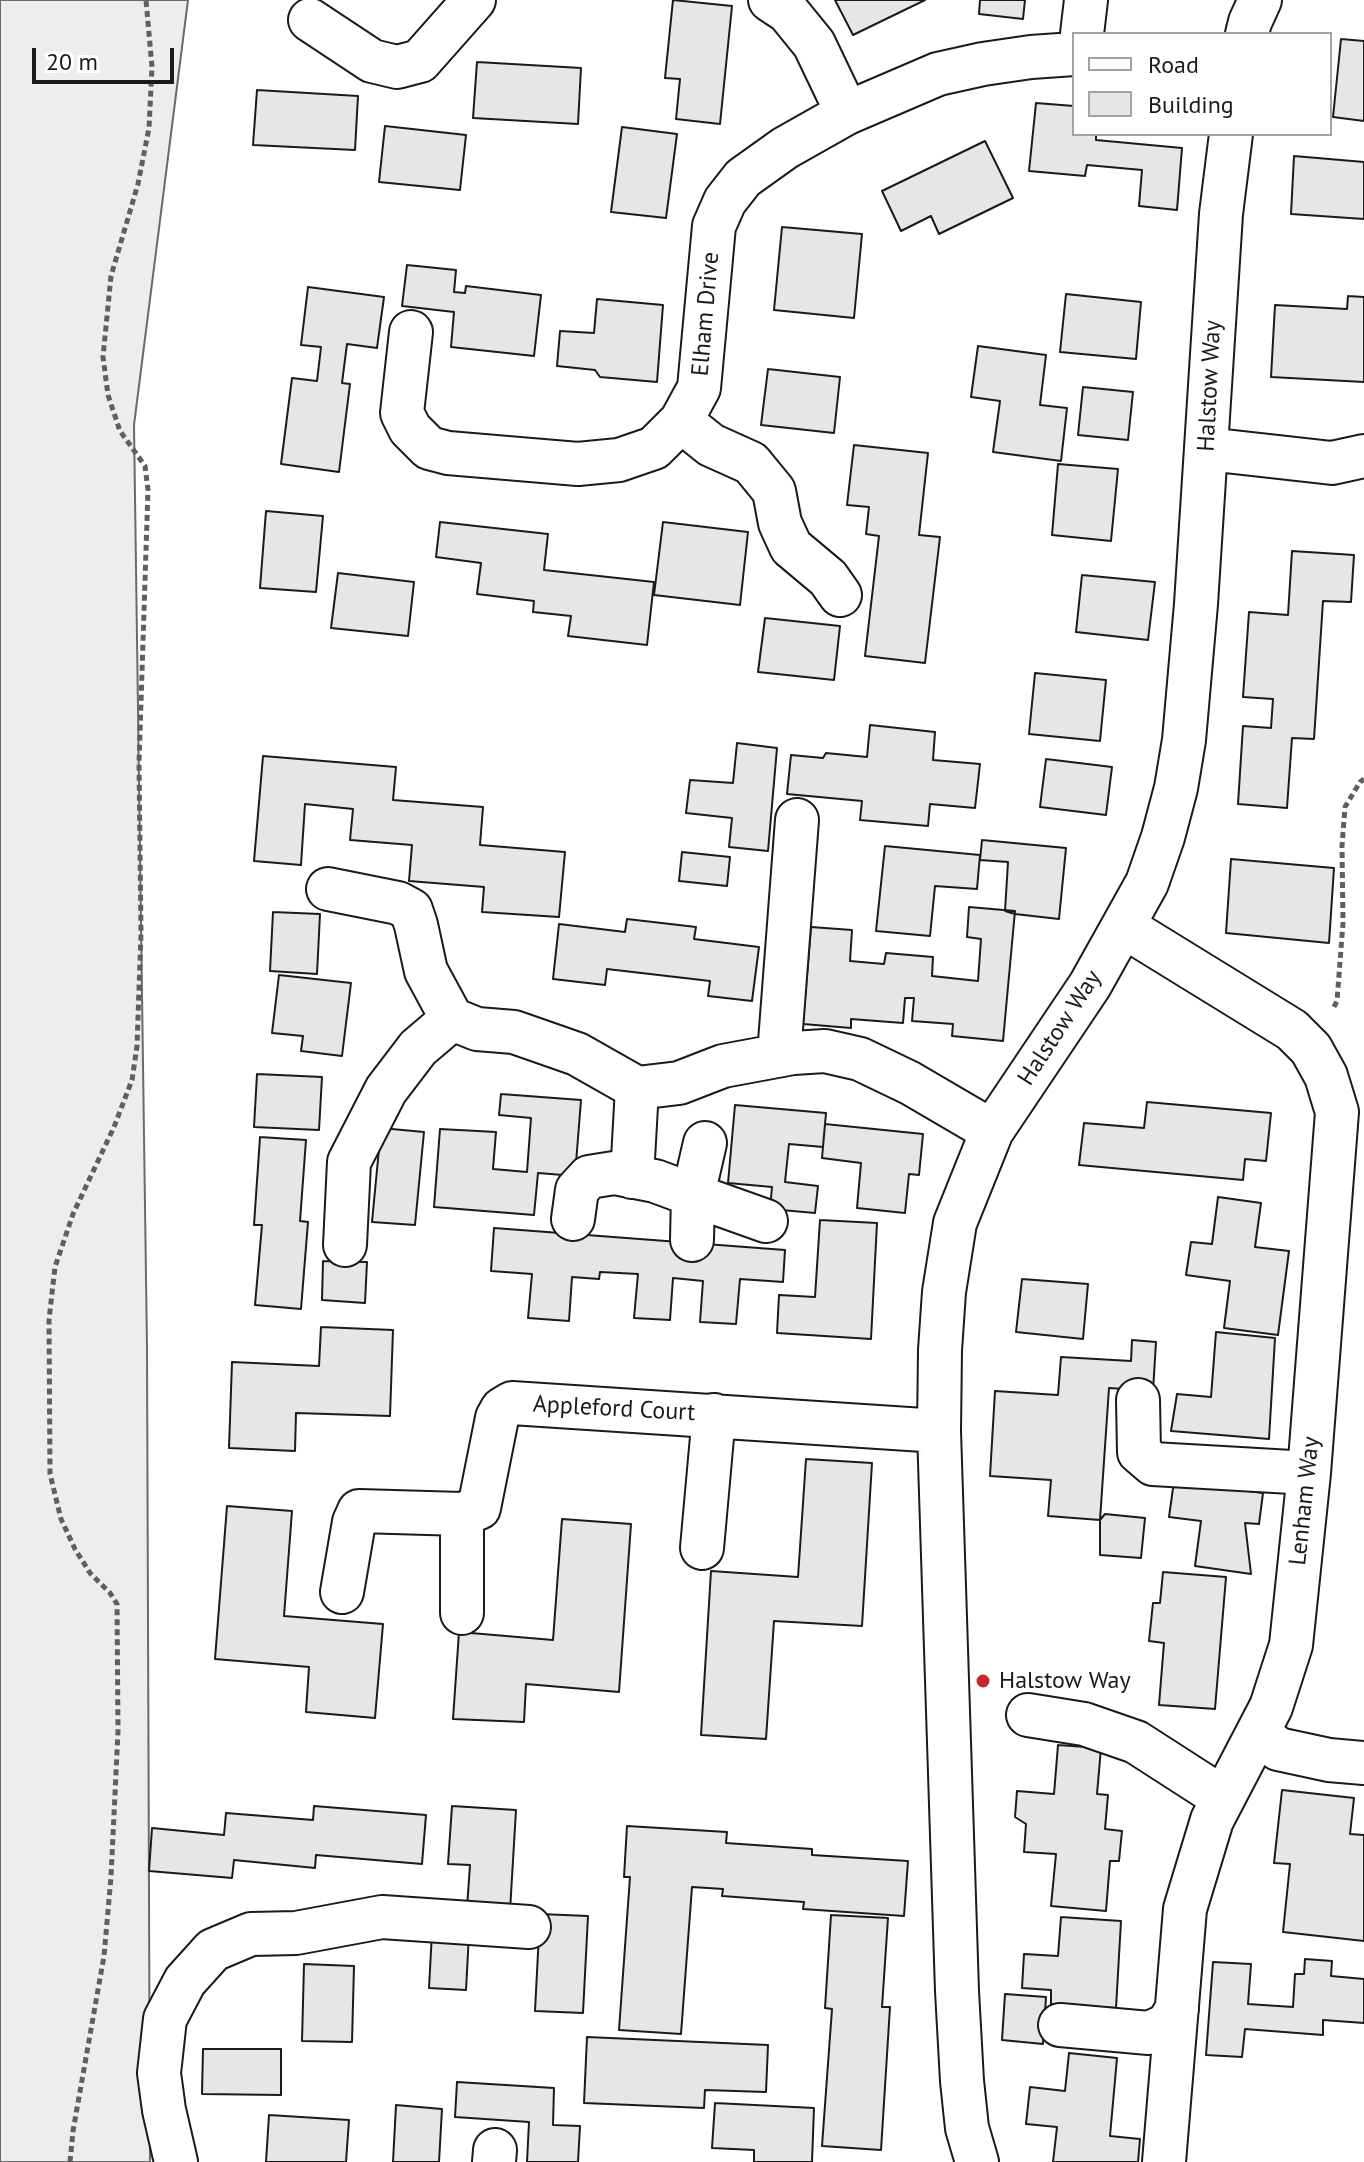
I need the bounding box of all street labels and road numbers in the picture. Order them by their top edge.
street label: Elham Drive [686,251,726,377]
street label: Halstow Way [1192,320,1228,452]
street label: Halstow Way [1012,965,1108,1091]
street label: Appleford Court [532,1390,696,1428]
street label: Lenham Way [1284,1435,1326,1567]

